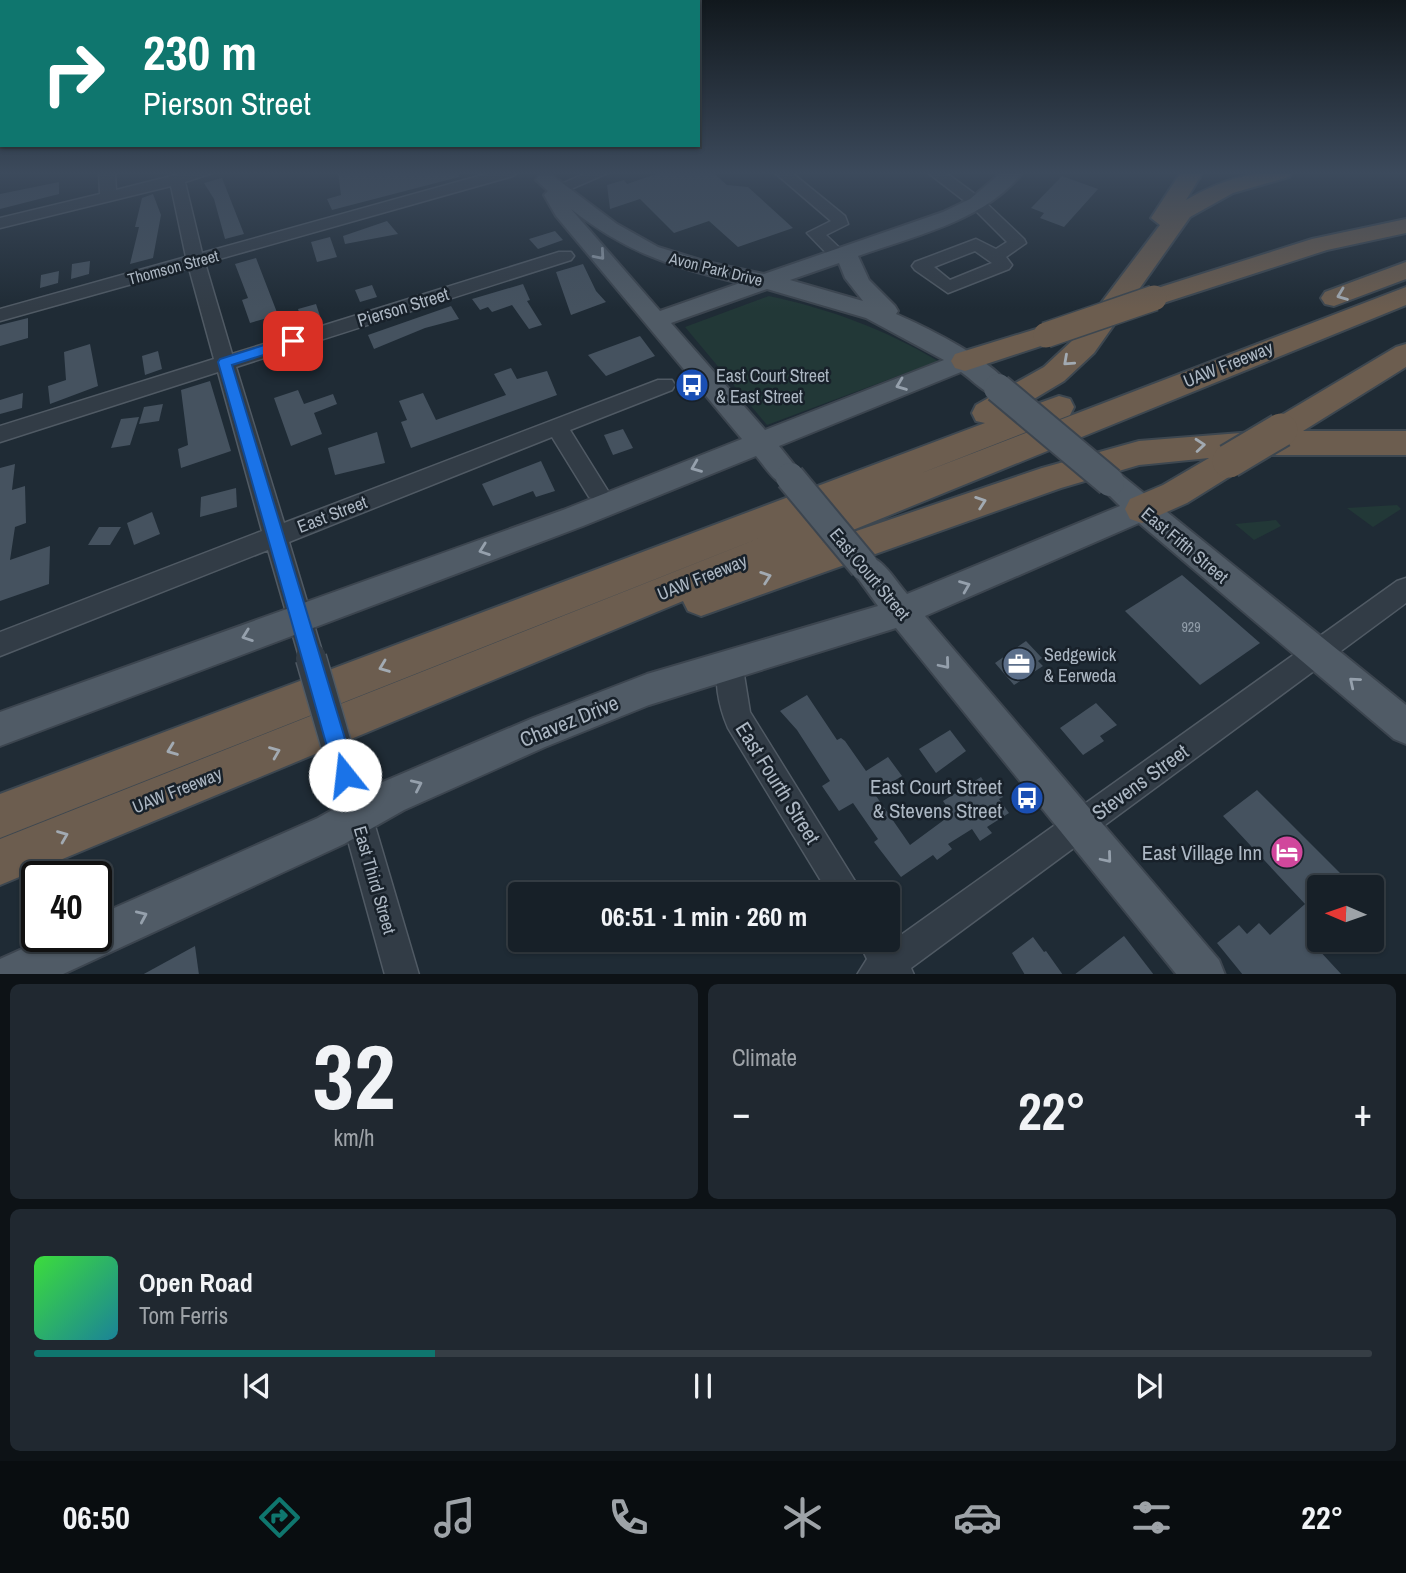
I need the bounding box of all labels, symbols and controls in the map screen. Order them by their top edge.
text: 230 m [143,19,257,85]
icon: right [28,28,119,119]
text: Pierson Street [143,82,311,125]
street label: Thomson Street [125,244,221,290]
one-way arrow [592,247,604,260]
street label: Avon Park Drive [666,247,765,291]
street label: Pierson Street [354,281,452,333]
one-way arrow [1337,286,1349,300]
pin [263,311,323,371]
icon: arrive [274,322,312,360]
street label: UAW Freeway [1179,334,1277,393]
one-way arrow [1064,353,1077,365]
place label: East Court Street & East Street [716,363,829,409]
bus stop icon: East Court Street & East Street [673,366,711,404]
one-way arrow [896,377,908,391]
one-way arrow [1195,438,1206,453]
one-way arrow [691,459,703,473]
street label: East Street [293,489,371,539]
one-way arrow [975,496,987,510]
street label: East Fifth Street [1136,501,1234,589]
street label: East Court Street [824,523,916,625]
one-way arrow [478,542,490,556]
street label: UAW Freeway [653,547,751,606]
one-way arrow [760,571,772,585]
one-way arrow [958,581,970,595]
house number: 929 [1181,618,1201,636]
one-way arrow [242,628,254,642]
place label: Sedgewick & Eerweda [1044,642,1117,688]
office icon: Sedgewick & Eerweda [1000,645,1038,683]
one-way arrow [937,656,949,669]
one-way arrow [379,659,391,673]
one-way arrow [1349,678,1362,691]
street label: Chavez Drive [515,688,623,754]
street label: East Fourth Street [729,716,827,850]
street label: Stevens Street [1086,737,1194,827]
position arrow [308,738,382,812]
one-way arrow [167,741,179,755]
one-way arrow [268,746,280,760]
street label: UAW Freeway [128,760,226,819]
place label: East Court Street & Stevens Street [870,772,1002,825]
one-way arrow [410,779,423,793]
bus stop icon: East Court Street & Stevens Street [1008,779,1046,817]
street label: East Third Street [348,823,402,937]
one-way arrow [57,830,69,844]
hotel icon: East Village Inn [1268,833,1306,871]
place label: East Village Inn [1142,838,1262,867]
one-way arrow [1099,849,1111,862]
speed limit sign: 40 [21,861,112,952]
north arrow [1307,875,1384,952]
map controls [1307,875,1384,952]
text: 06:51 · 1 min · 260 m [601,899,807,934]
one-way arrow [134,910,147,924]
text: 32 [313,1015,396,1137]
text: Climate [732,1042,797,1073]
text: 22° [1018,1076,1086,1146]
text: − [732,1087,750,1138]
text: + [1354,1087,1372,1138]
text: km/h [334,1122,374,1153]
text: Open Road [139,1265,253,1300]
text: Tom Ferris [139,1300,228,1331]
icon: previous [238,1367,276,1405]
icon: pause [684,1367,722,1405]
icon: next [1130,1367,1168,1405]
icon: directions [255,1493,304,1542]
icon: music [430,1493,479,1542]
icon: phone [604,1493,653,1542]
icon: climate [778,1493,827,1542]
icon: car [953,1493,1002,1542]
icon: filters [1127,1493,1176,1542]
text: 06:50 [63,1496,130,1539]
text: 22° [1301,1496,1343,1539]

